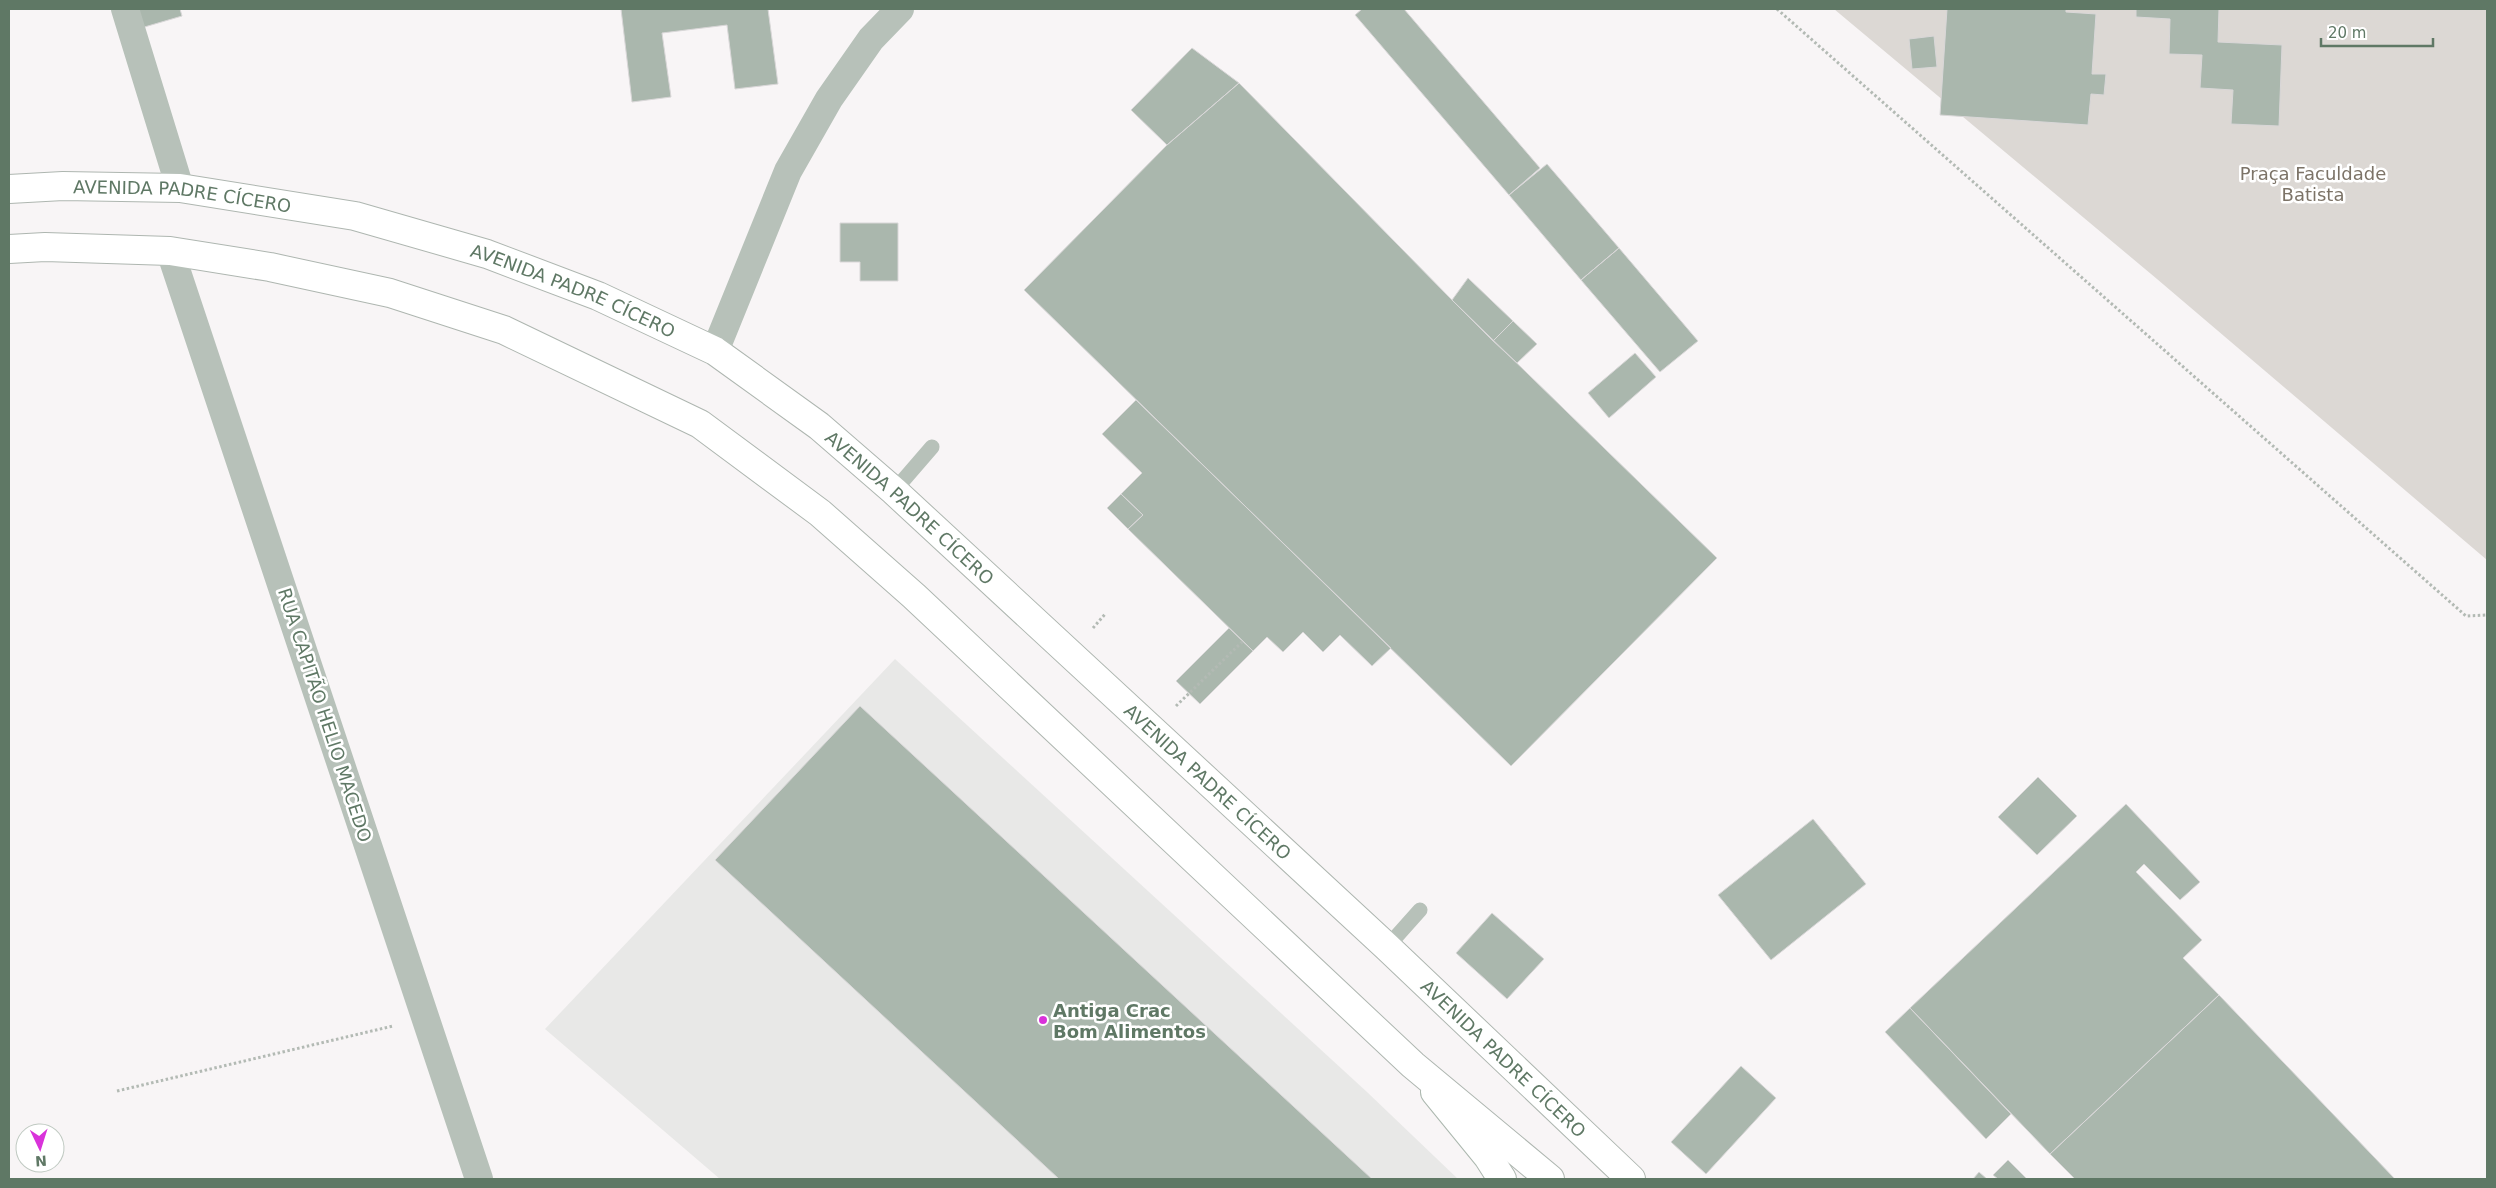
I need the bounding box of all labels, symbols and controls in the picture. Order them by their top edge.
scale bar [2321,15,2434,47]
text: 20 m [2328,24,2366,42]
park label: Praça Faculdade Batista [2240,163,2386,205]
street label: AVENIDA PADRE CÍCERO [73,176,293,216]
street label: AVENIDA PADRE CÍCERO [468,239,679,341]
street label: AVENIDA PADRE CÍCERO [822,426,998,589]
street label: RUA CAPITÃO HELIO MACEDO [274,585,376,845]
street label: AVENIDA PADRE CÍCERO [1120,699,1296,864]
street label: AVENIDA PADRE CÍCERO [1417,975,1591,1141]
place label: Antiga Crac Bom Alimentos [1053,1000,1206,1042]
marker: Antiga Crac Bom Alimentos [1037,1014,1049,1026]
north arrow [15,1123,65,1173]
text: N [35,1153,47,1169]

